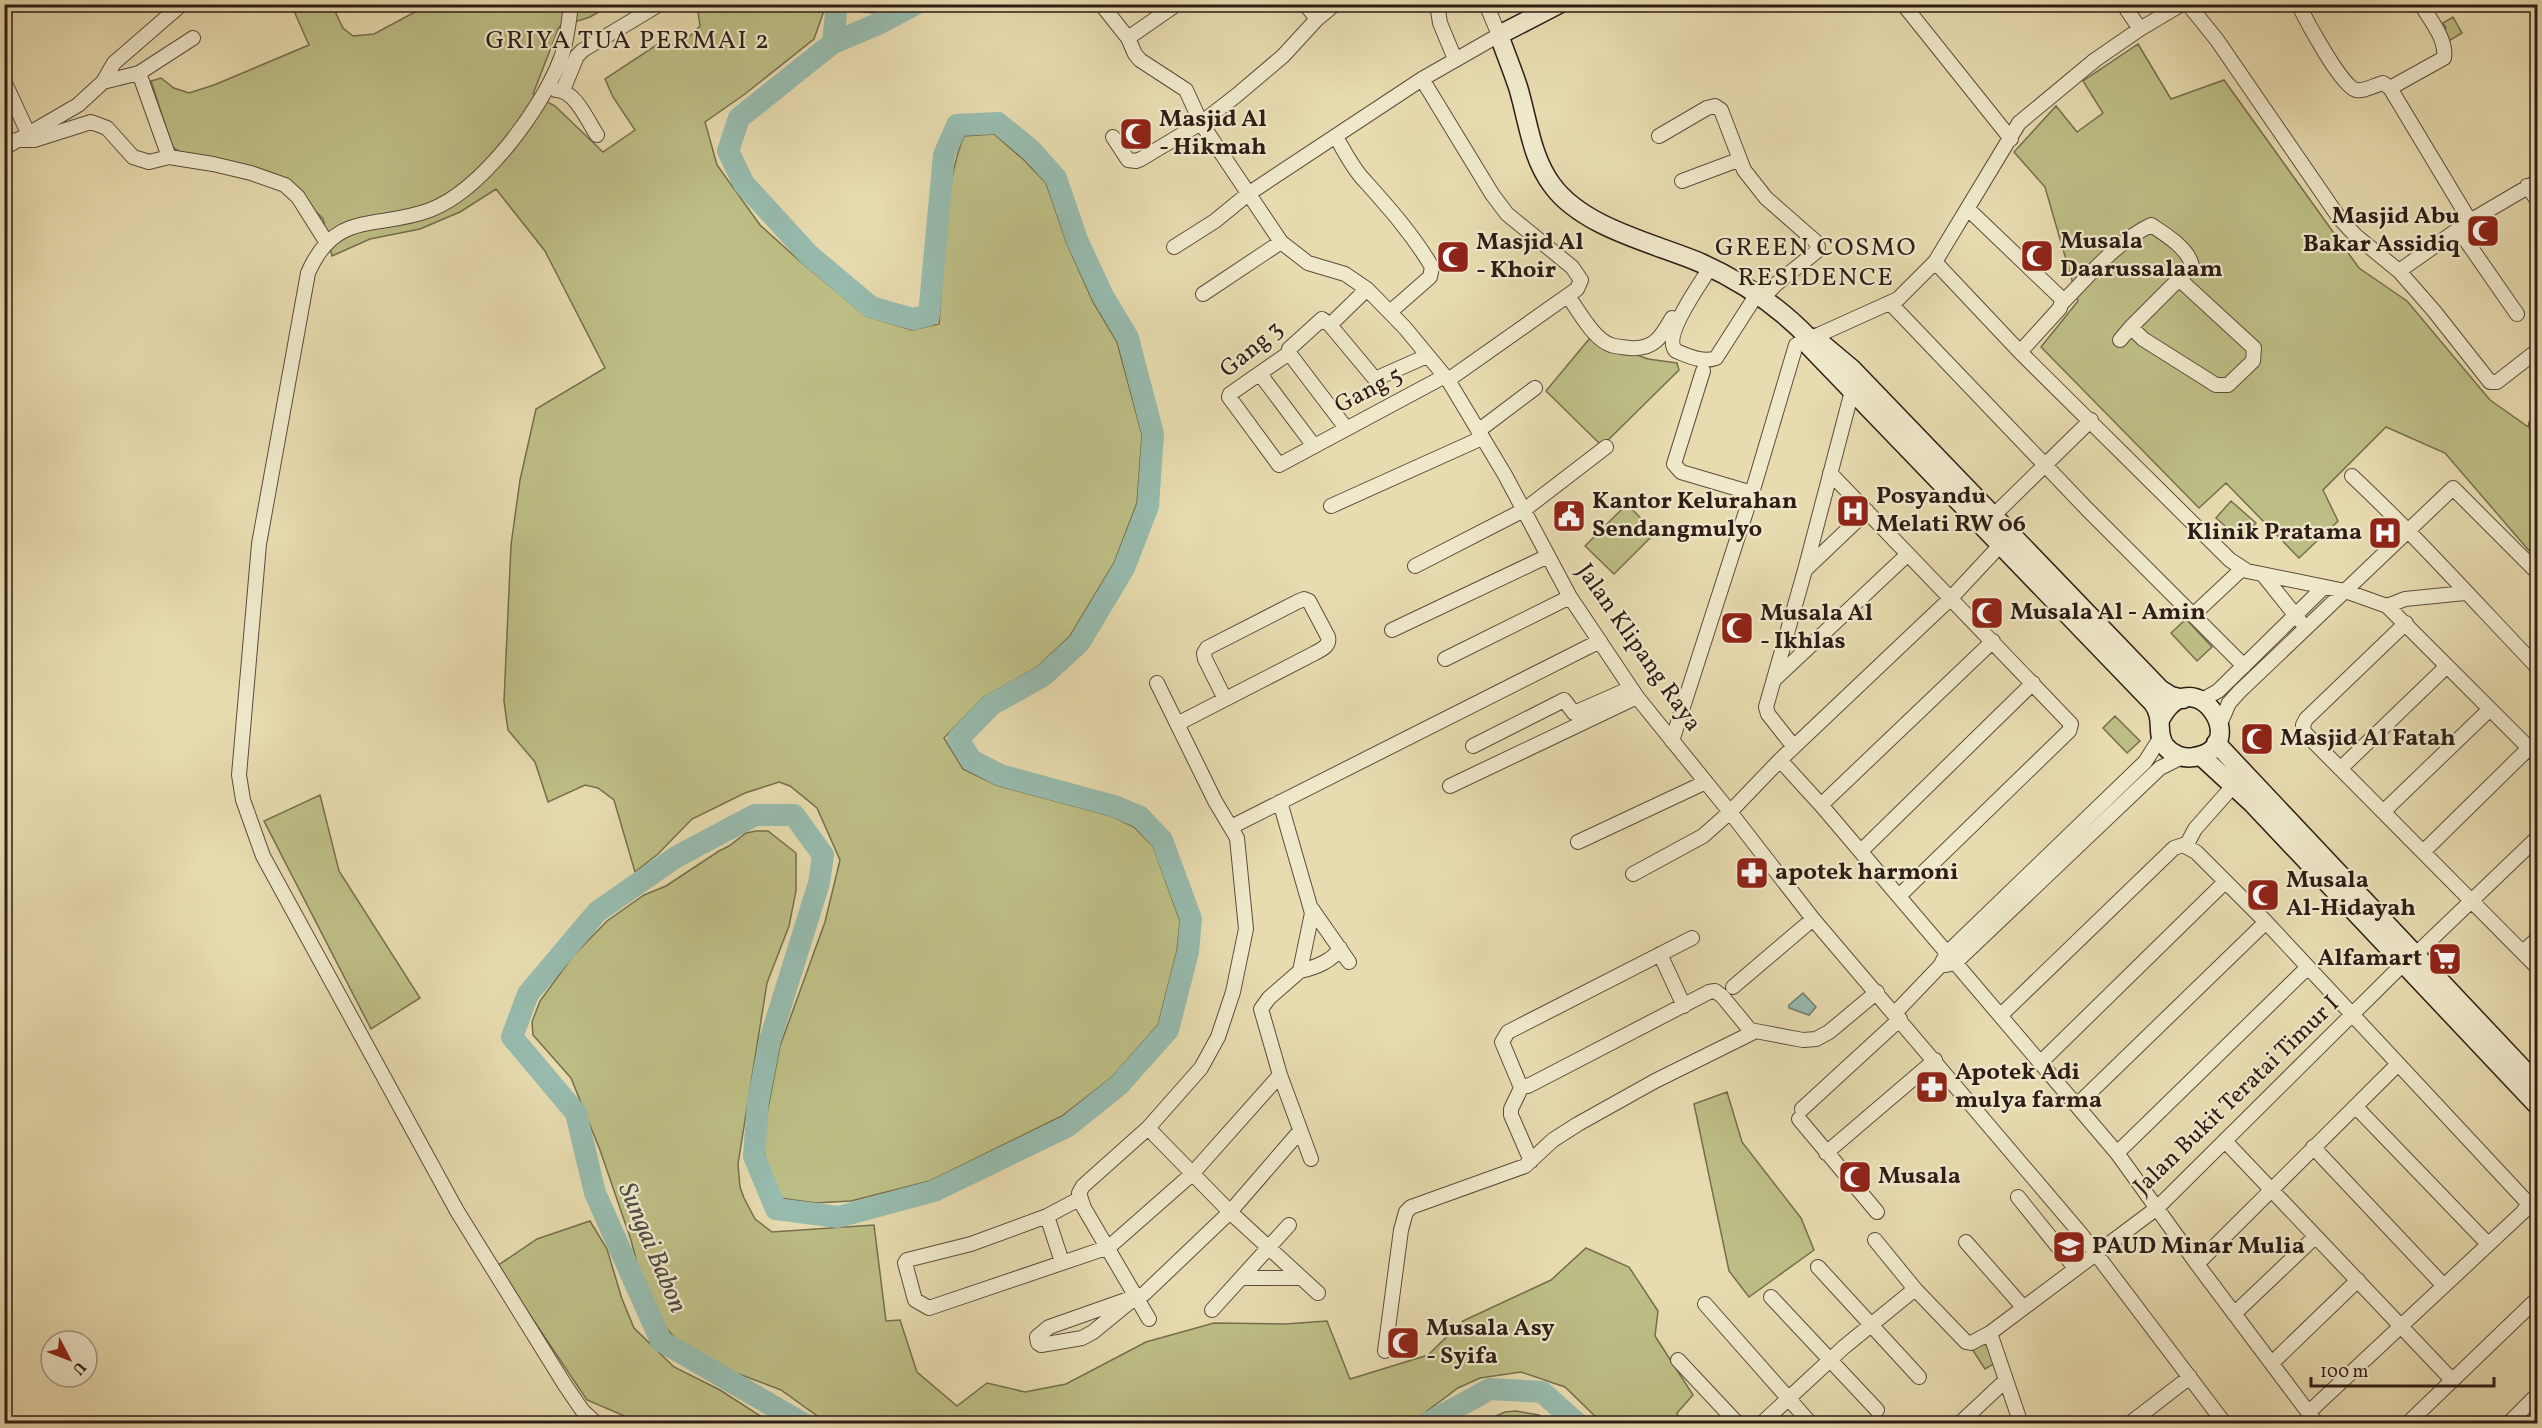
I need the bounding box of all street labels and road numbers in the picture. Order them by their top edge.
street label: Gang 3 [1213,313,1291,387]
street label: Gang 5 [1329,359,1409,423]
street label: Jalan Klipang Raya [1567,557,1709,739]
street label: Jalan Bukit Teratai Timur I [2126,988,2348,1204]

